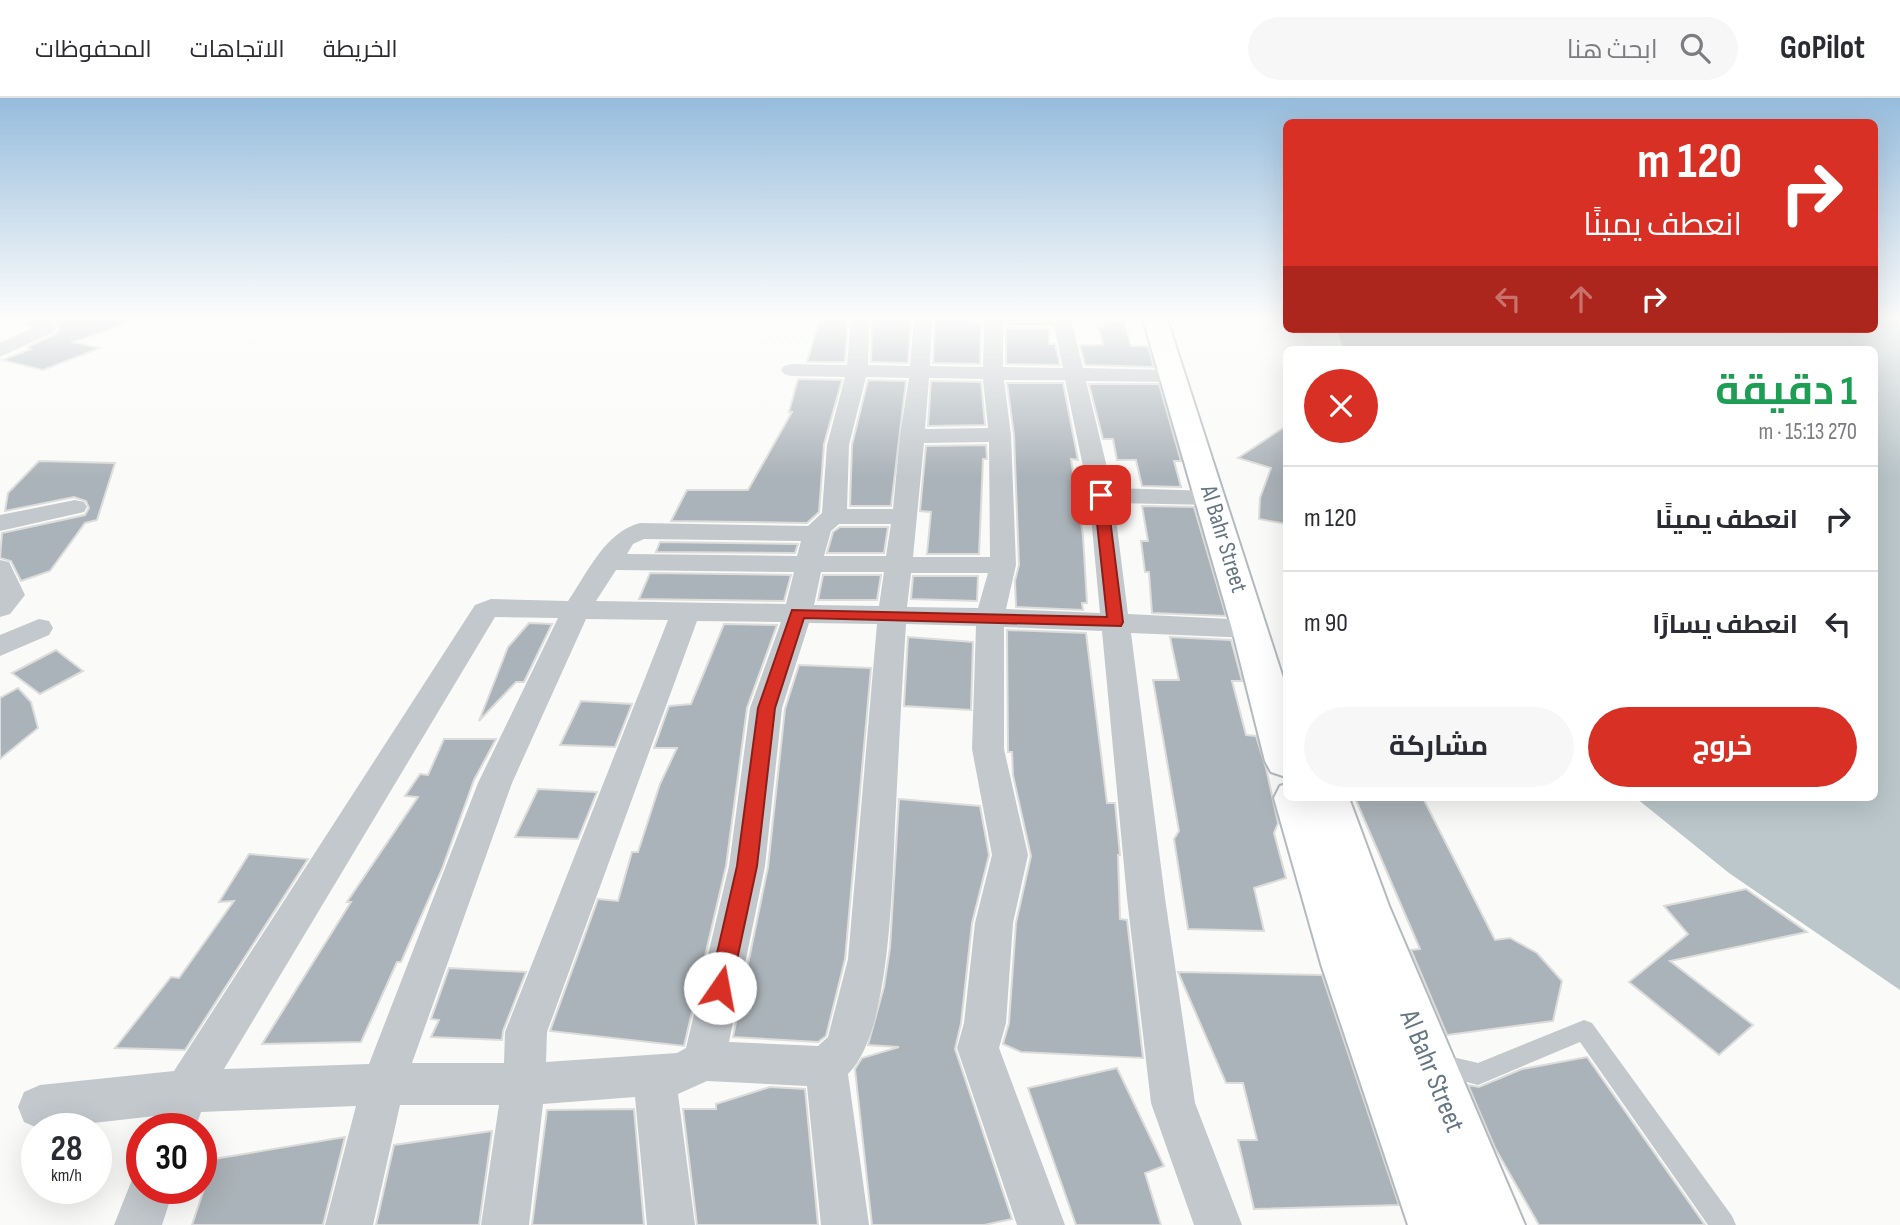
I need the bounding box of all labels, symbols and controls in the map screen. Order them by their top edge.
search box [1248,17,1738,80]
text: GoPilot [1780,28,1865,68]
icon: search [1676,29,1714,67]
text: المحفوظات [35,35,152,64]
text: الاتجاهات [190,35,285,64]
text: الخريطة [323,35,398,64]
text: ابحث هنا [1567,35,1658,66]
text: 120 m [1637,133,1742,192]
icon: right [1766,147,1857,238]
text: انعطف يمينًا [1583,206,1742,245]
icon: left [1489,280,1527,318]
icon: ahead [1562,280,1600,318]
icon: right [1635,280,1673,318]
text: 1 دقيقة [1715,366,1857,417]
button: close [1304,369,1378,443]
text: 270 m · 15:13 [1758,418,1857,446]
pin [1071,465,1131,525]
icon: arrive [1082,476,1120,514]
street label: Al Bahr Street [1194,481,1254,596]
icon: right [1819,500,1857,538]
text: 120 m [1304,503,1357,534]
text: انعطف يمينًا [1655,505,1798,536]
icon: left [1819,605,1857,643]
text: 90 m [1304,608,1348,639]
text: انعطف يسارًا [1652,610,1798,641]
button: مشاركة [1304,707,1574,787]
button: خروج [1588,707,1857,787]
position arrow [683,951,757,1025]
street label: Al Bahr Street [1392,1004,1471,1137]
speed limit sign: 30 [126,1113,217,1204]
text: 28 [51,1128,82,1171]
text: km/h [51,1165,82,1186]

